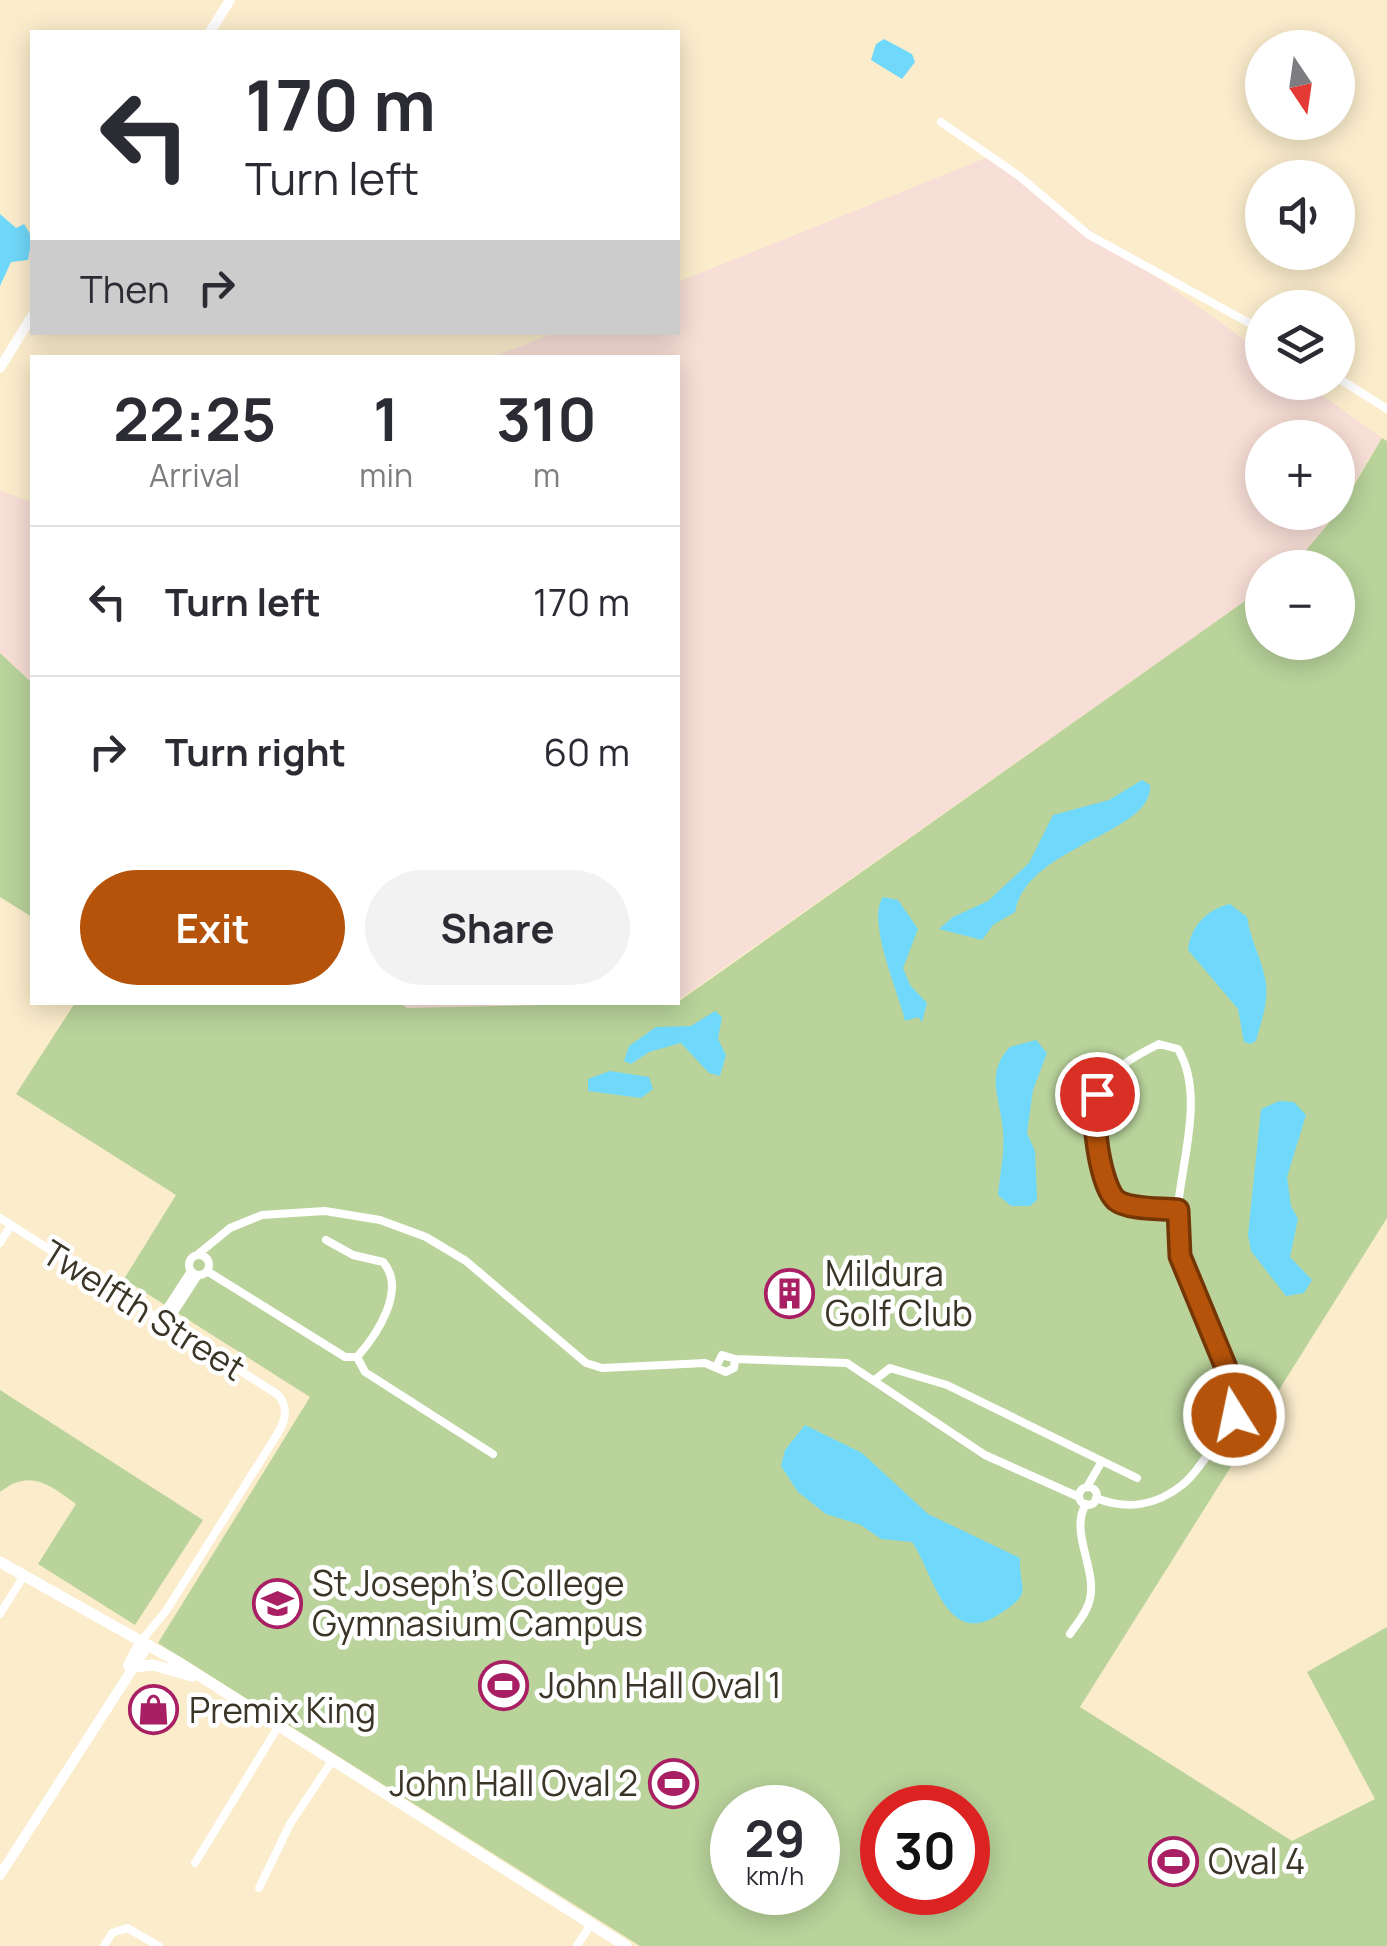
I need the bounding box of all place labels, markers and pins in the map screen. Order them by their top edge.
pin [1055,1052,1140,1137]
place label: Mildura Golf Club [825,1249,973,1337]
building icon: Mildura Golf Club [764,1267,816,1319]
place label: St Joseph's College Gymnasium Campus [312,1559,643,1647]
school or university icon: St Joseph's College Gymnasium Campus [251,1577,303,1629]
sports icon: John Hall Oval 1 [478,1659,530,1711]
place label: John Hall Oval 1 [539,1661,782,1709]
shop icon: Premix King [128,1684,180,1736]
place label: Premix King [189,1686,376,1734]
sports icon: John Hall Oval 2 [647,1757,699,1809]
place label: John Hall Oval 2 [389,1759,638,1807]
sports icon: Oval 4 [1147,1835,1199,1887]
place label: Oval 4 [1208,1837,1305,1885]

